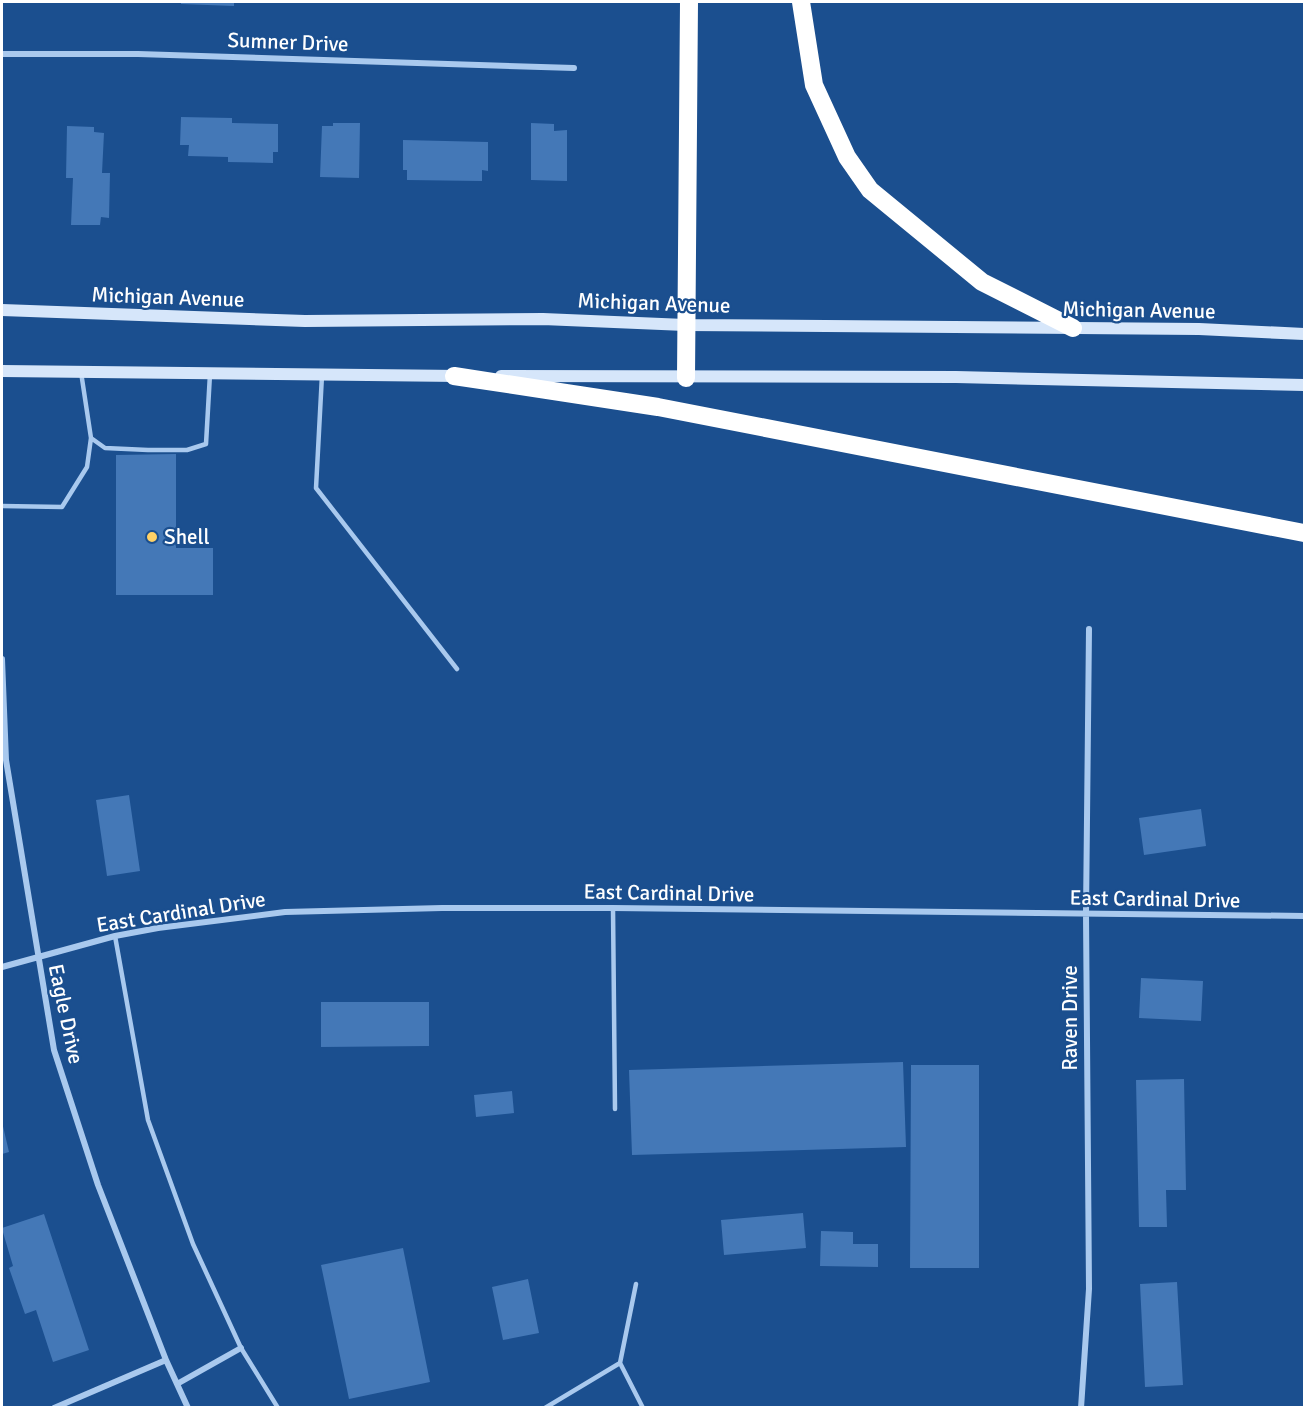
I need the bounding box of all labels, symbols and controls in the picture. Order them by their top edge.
street label: Sumner Drive [227,27,349,57]
street label: Michigan Avenue [91,281,245,313]
street label: Michigan Avenue [577,287,731,319]
street label: Michigan Avenue [1062,296,1216,324]
place label: Shell [164,524,210,550]
marker: Shell [145,530,159,544]
street label: East Cardinal Drive [583,879,755,907]
street label: East Cardinal Drive [1069,885,1241,913]
street label: East Cardinal Drive [95,886,267,938]
street label: Eagle Drive [43,962,89,1066]
street label: Raven Drive [1057,965,1083,1071]

